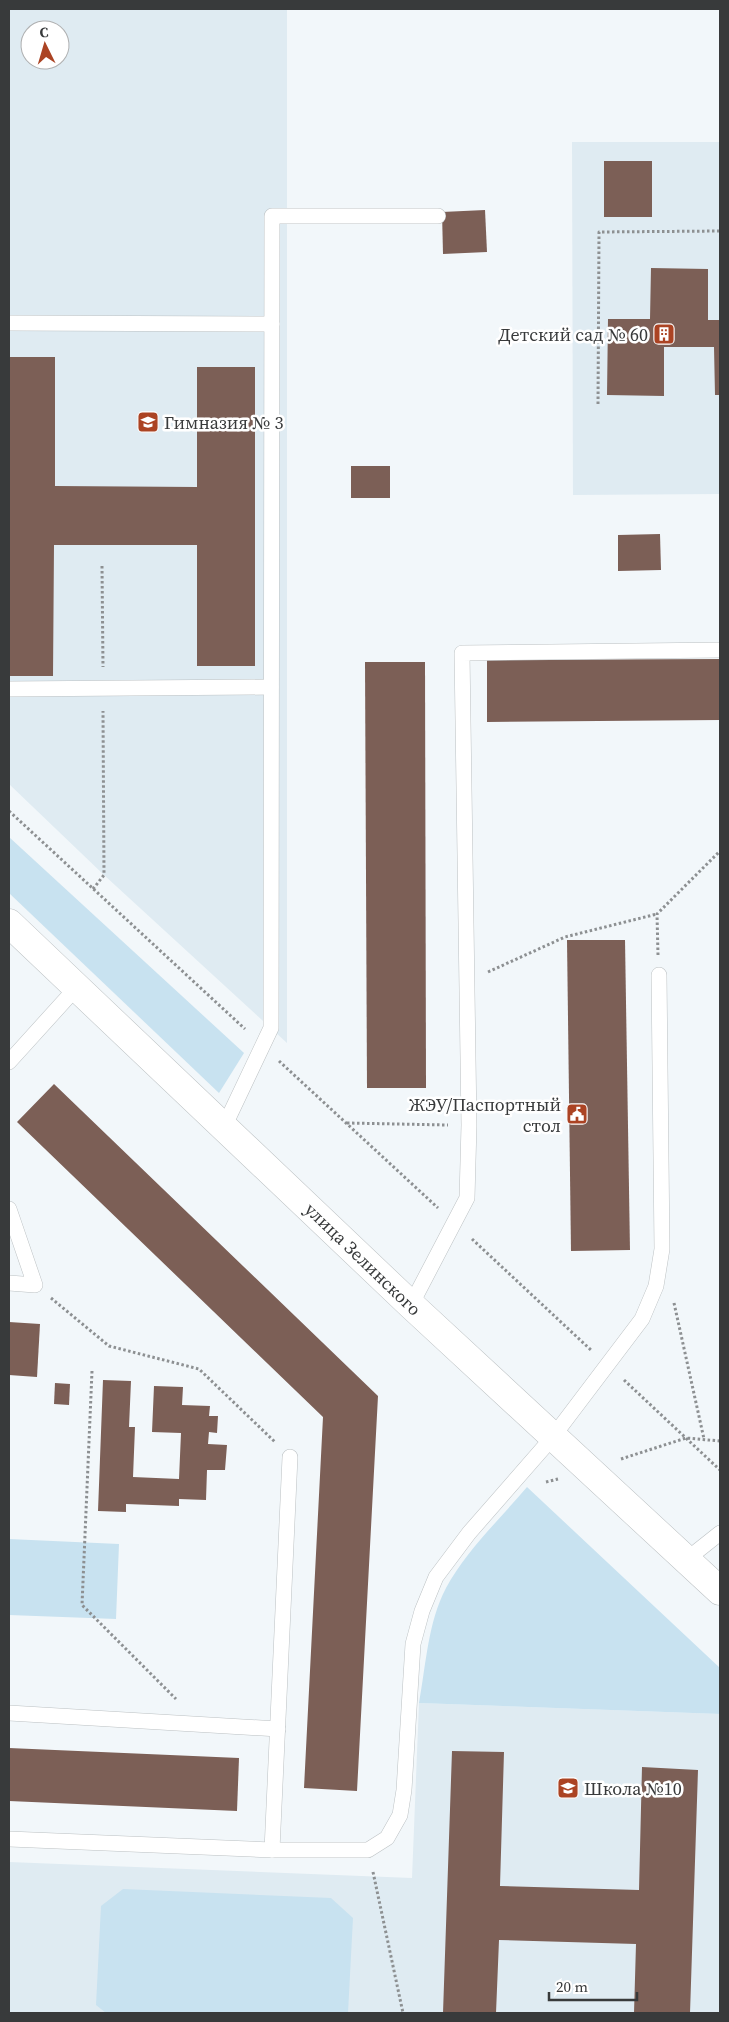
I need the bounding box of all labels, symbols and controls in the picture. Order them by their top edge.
north arrow [20,20,70,70]
text: С [39,22,49,42]
place label: Детский сад № 60 [498,322,648,347]
building icon: Детский сад № 60 [652,322,676,346]
school or university icon: Гимназия № 3 [136,410,160,434]
place label: Гимназия № 3 [164,410,284,435]
place label: ЖЭУ/Паспортный стол [409,1092,561,1138]
public building icon: ЖЭУ/Паспортный стол [565,1102,589,1126]
street label: улица Зелинского [299,1197,427,1321]
school or university icon: Школа №10 [556,1776,580,1800]
place label: Школа №10 [584,1776,682,1801]
scale bar [549,1970,636,2002]
text: 20 m [556,1976,588,1997]

